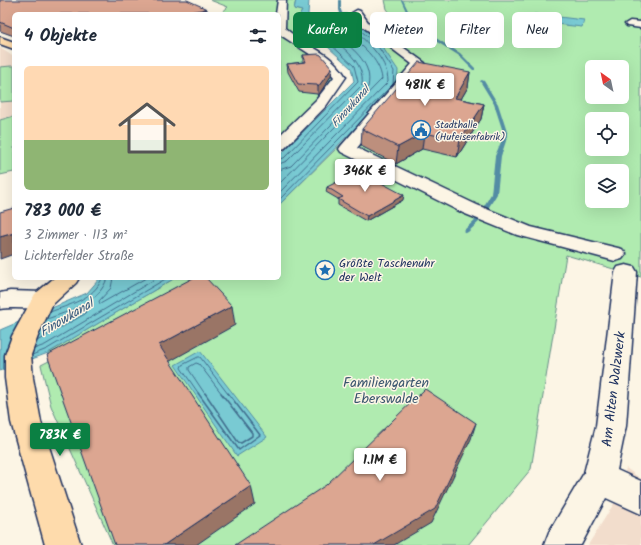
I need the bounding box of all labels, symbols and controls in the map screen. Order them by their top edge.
chip: Kaufen [293,12,362,48]
chip: Mieten [370,12,437,48]
chip: Filter [445,12,504,48]
chip: Neu [512,12,562,48]
text: 4 Objekte [24,23,97,50]
icon: filters [247,25,269,47]
north arrow [585,60,629,104]
map controls [585,60,629,208]
pin: 481K € [392,73,458,107]
text: 481K € [405,75,445,96]
water label: Finowkanal [327,80,376,132]
icon: home [111,92,183,164]
button: locate [585,112,629,156]
place label: Stadthalle (Hufeisenfabrik) [435,117,505,145]
public building icon: Stadthalle (Hufeisenfabrik) [410,119,432,141]
pin: 346K € [332,159,398,193]
text: 346K € [344,161,386,182]
button: layers [585,164,629,208]
text: 783 000 € [24,198,101,225]
text: 3 Zimmer · 113 m² [24,225,127,246]
text: Lichterfelder Straße [24,246,134,267]
place label: Größte Taschenuhr der Welt [339,254,436,287]
place icon: Größte Taschenuhr der Welt [314,259,336,281]
water label: Finowkanal [36,292,100,343]
street label: Am Alten Walzwerk [596,330,632,448]
park label: Familiengarten Eberswalde [343,372,429,410]
pin: 783K € [27,423,93,457]
text: 783K € [39,425,81,446]
pin: 1.1M € [347,448,413,482]
text: 1.1M € [363,450,397,471]

